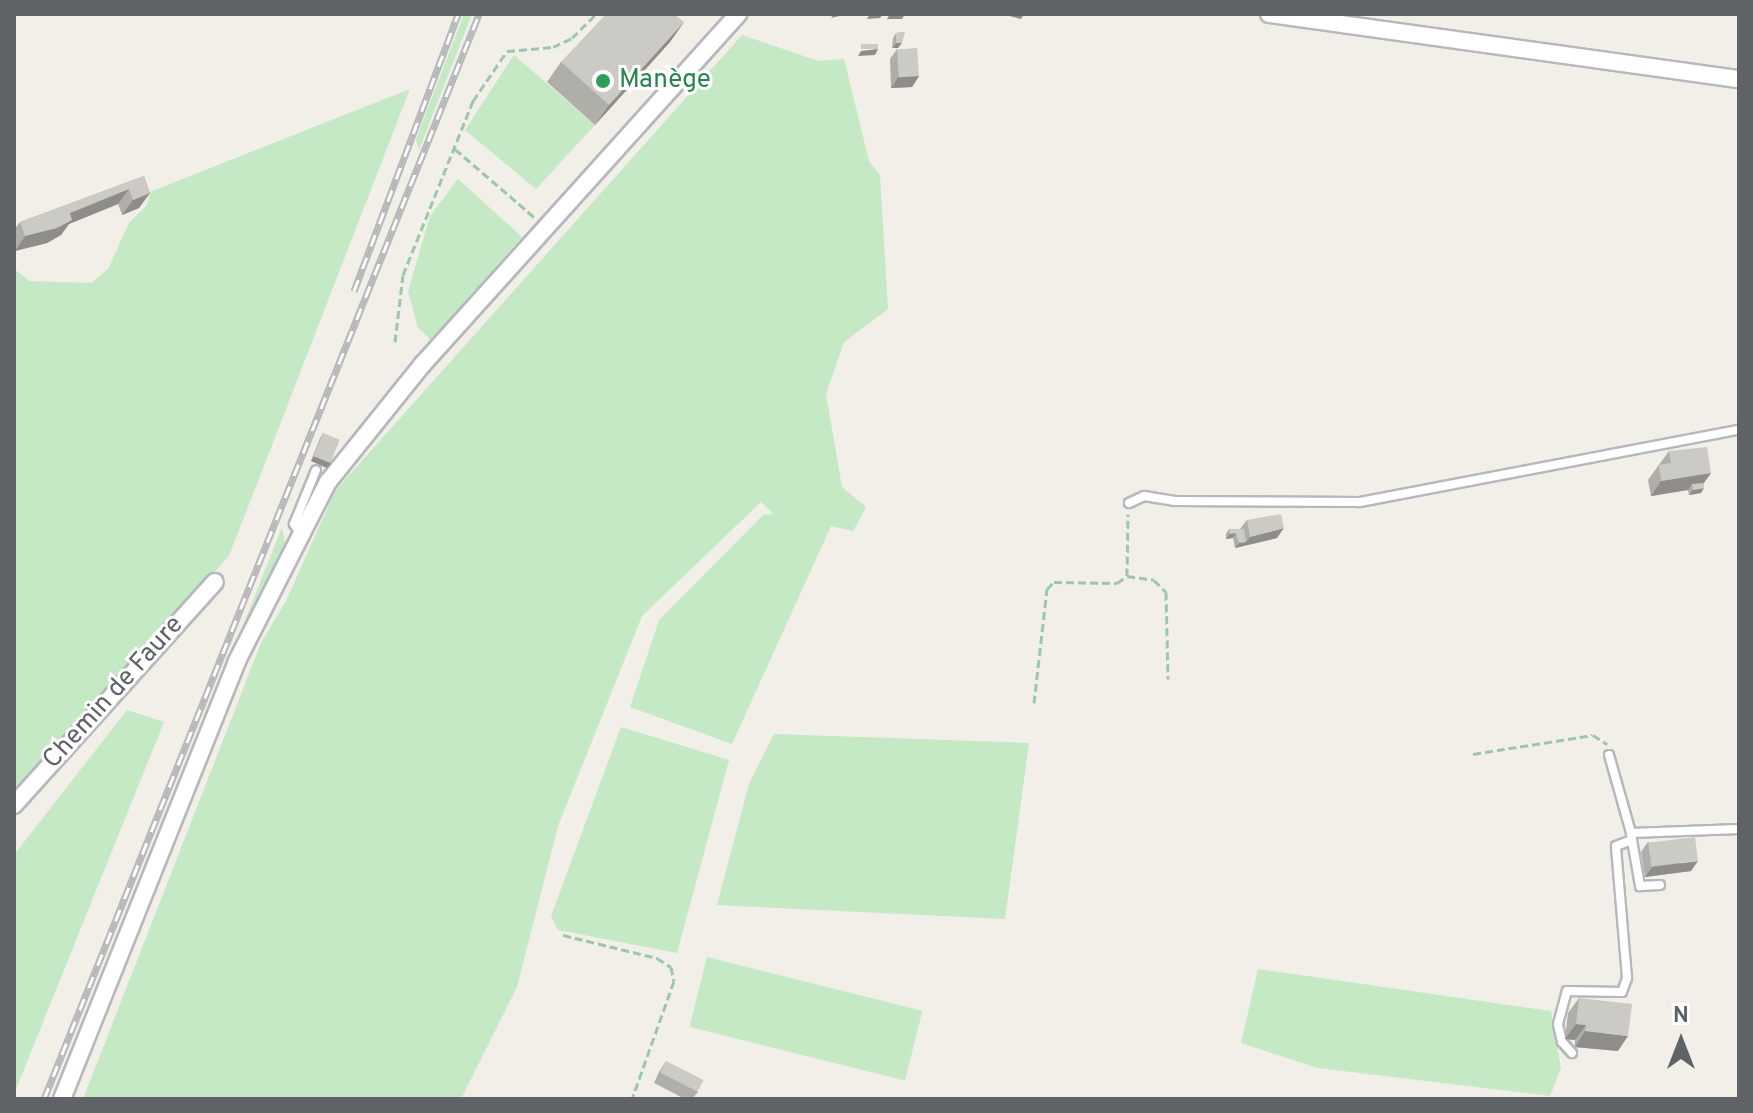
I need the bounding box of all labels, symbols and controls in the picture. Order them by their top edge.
place label: Manège [619,65,711,97]
marker: Manège [594,72,612,90]
street label: Chemin de Faure [37,610,191,776]
north arrow [1641,1001,1721,1081]
text: N [1673,1003,1689,1030]

